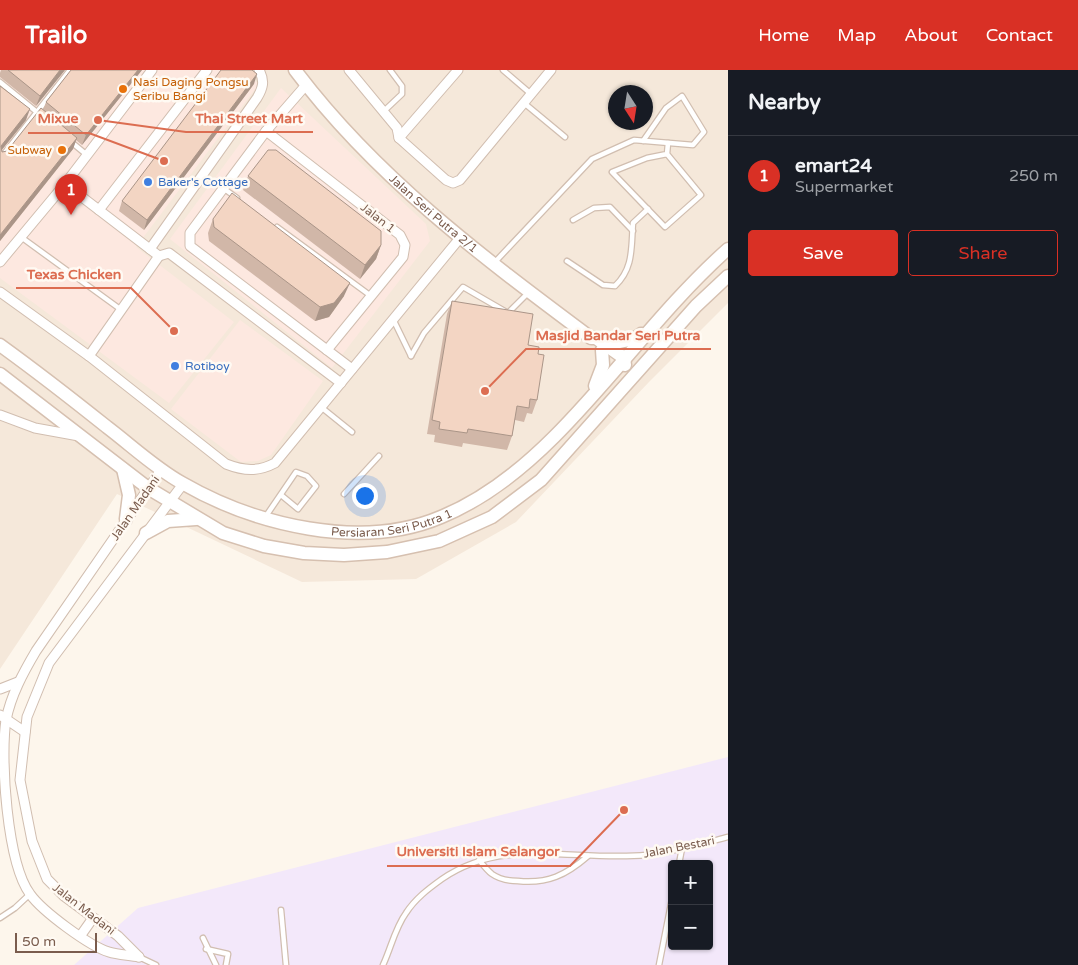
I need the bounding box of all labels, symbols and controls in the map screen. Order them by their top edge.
text: Trailo [25,21,87,50]
text: Home [758,24,809,46]
text: Map [837,24,876,46]
text: About [904,24,958,46]
text: Contact [986,24,1053,46]
place label: Nasi Daging Pongsu Seribu Bangi [133,75,249,103]
marker: Nasi Daging Pongsu Seribu Bangi [117,83,129,95]
north arrow [608,85,653,130]
text: Nearby [748,90,821,115]
callout: Thai Street Mart [186,103,313,132]
callout: Mixue [28,104,89,133]
text: Mixue [38,110,79,127]
text: Thai Street Mart [194,110,304,127]
place label: Subway [7,143,53,157]
marker: Subway [56,144,68,156]
text: emart24 [795,155,872,177]
text: 1 [759,166,769,186]
text: 250 m [1009,166,1058,186]
street label: Jalan Seri Putra 2/1 [386,172,481,256]
pin: 1 [55,174,87,215]
place label: Baker's Cottage [158,175,248,189]
marker: Baker's Cottage [142,176,154,188]
text: Supermarket [795,177,893,197]
street label: Jalan 1 [358,200,398,236]
button: Save [748,230,898,276]
button: Share [908,230,1058,276]
callout: Texas Chicken [16,259,131,288]
text: Texas Chicken [26,266,121,283]
callout: Masjid Bandar Seri Putra [526,320,711,349]
text: Masjid Bandar Seri Putra [536,327,701,344]
place label: Rotiboy [185,359,230,373]
marker: Rotiboy [169,360,181,372]
street label: Jalan Madani [108,473,162,543]
your location [352,483,378,509]
street label: Persiaran Seri Putra 1 [330,506,454,540]
street label: Jalan Bestari [642,833,716,861]
callout: Universiti Islam Selangor [387,837,570,866]
text: Universiti Islam Selangor [396,843,560,860]
map controls [668,860,713,950]
button: + [668,860,713,905]
street label: Jalan Madani [50,880,118,938]
button: − [668,905,713,950]
scale bar [15,930,98,953]
text: 50 m [22,933,56,950]

